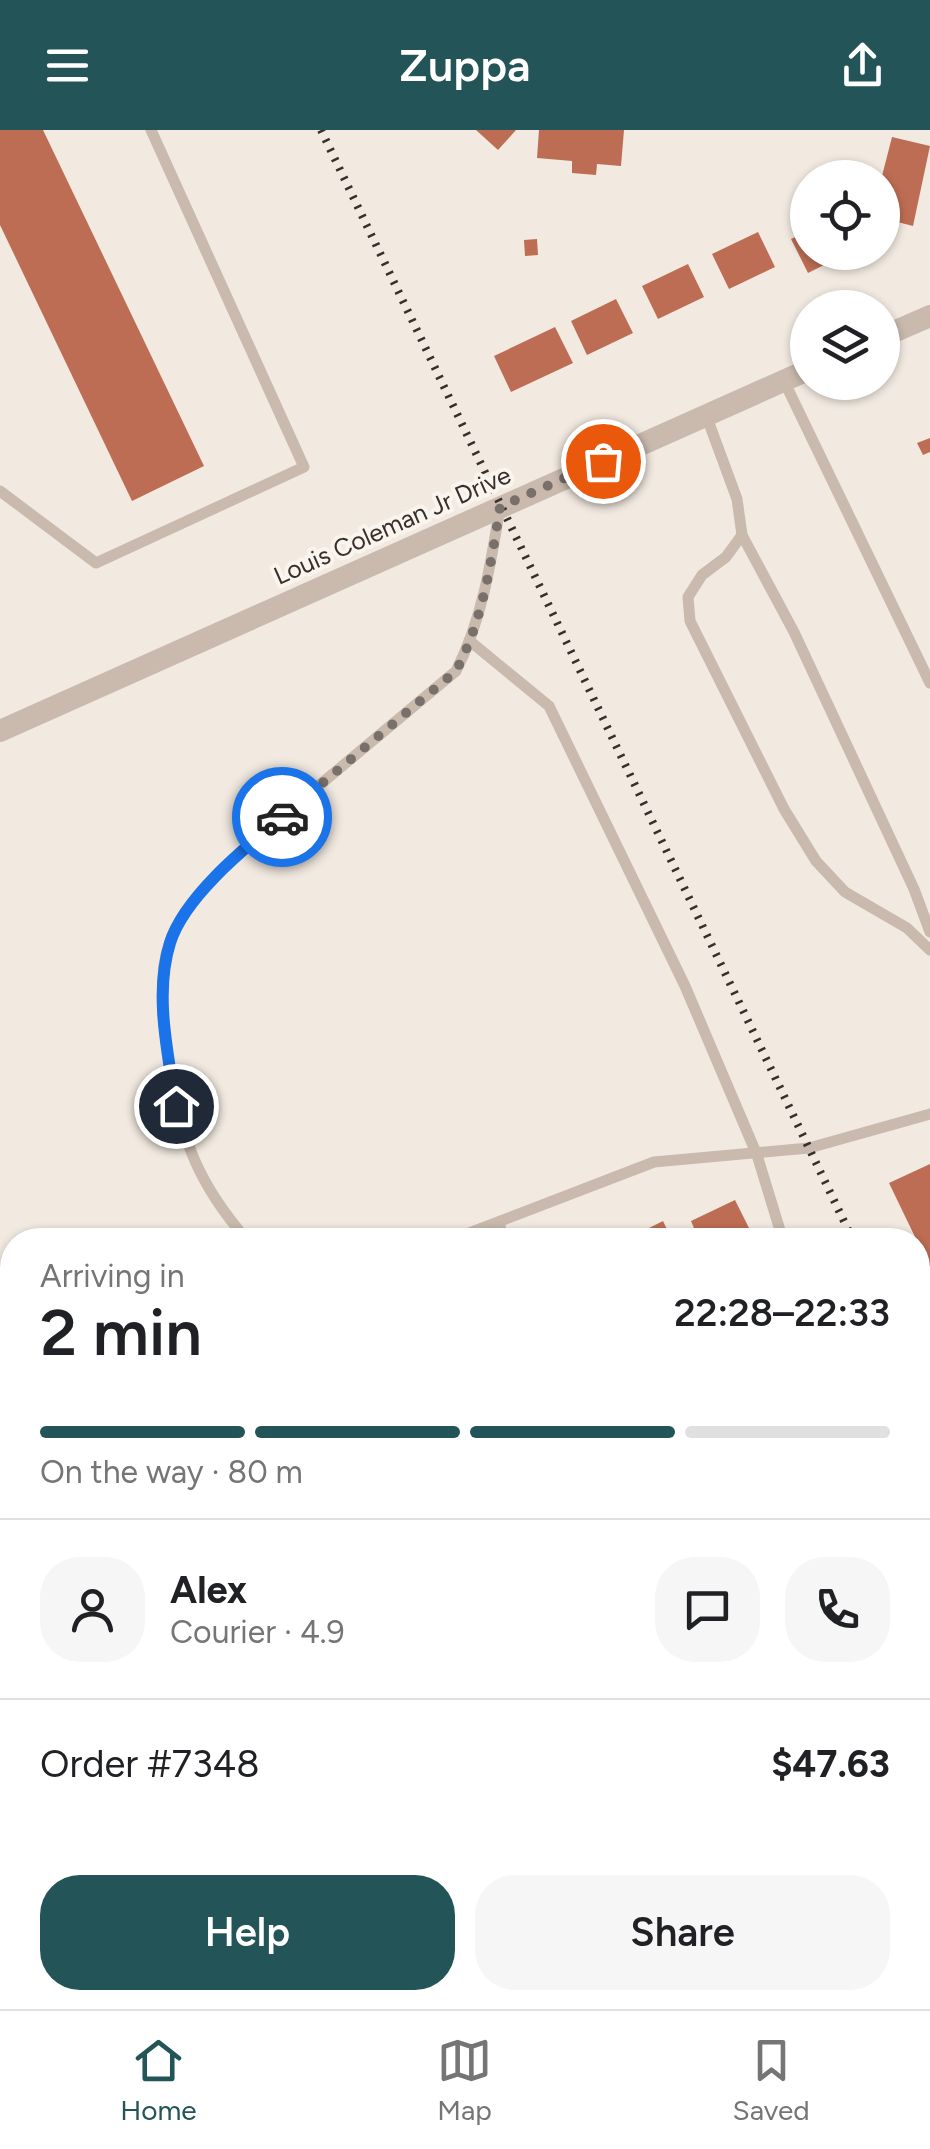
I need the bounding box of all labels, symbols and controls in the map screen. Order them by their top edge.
icon: menu [40,38,95,93]
text: Zuppa [399,38,531,92]
icon: share [835,38,890,93]
map controls [790,160,900,400]
button: locate [790,160,900,270]
button: layers [790,290,900,400]
pin [561,419,646,504]
icon: bag [576,434,631,489]
street label: Louis Coleman Jr Drive [269,459,515,591]
courier [232,767,332,867]
icon: car [255,790,310,845]
pin [134,1064,219,1149]
icon: home [149,1079,204,1134]
text: Arriving in [40,1257,185,1295]
text: 22:28–22:33 [674,1290,890,1336]
text: 2 min [40,1293,202,1371]
text: On the way · 80 m [40,1453,303,1491]
button: person [40,1557,145,1662]
button: chat [655,1557,760,1662]
button: phone [785,1557,890,1662]
text: Alex [170,1567,247,1613]
text: Courier · 4.9 [170,1613,345,1651]
text: Order #7348 [40,1741,260,1787]
text: $47.63 [771,1741,890,1787]
button: Help [40,1875,455,1990]
button: Share [475,1875,890,1990]
tab: Home [120,2033,197,2127]
tab: Map [437,2033,492,2127]
tab: Saved [733,2033,810,2127]

